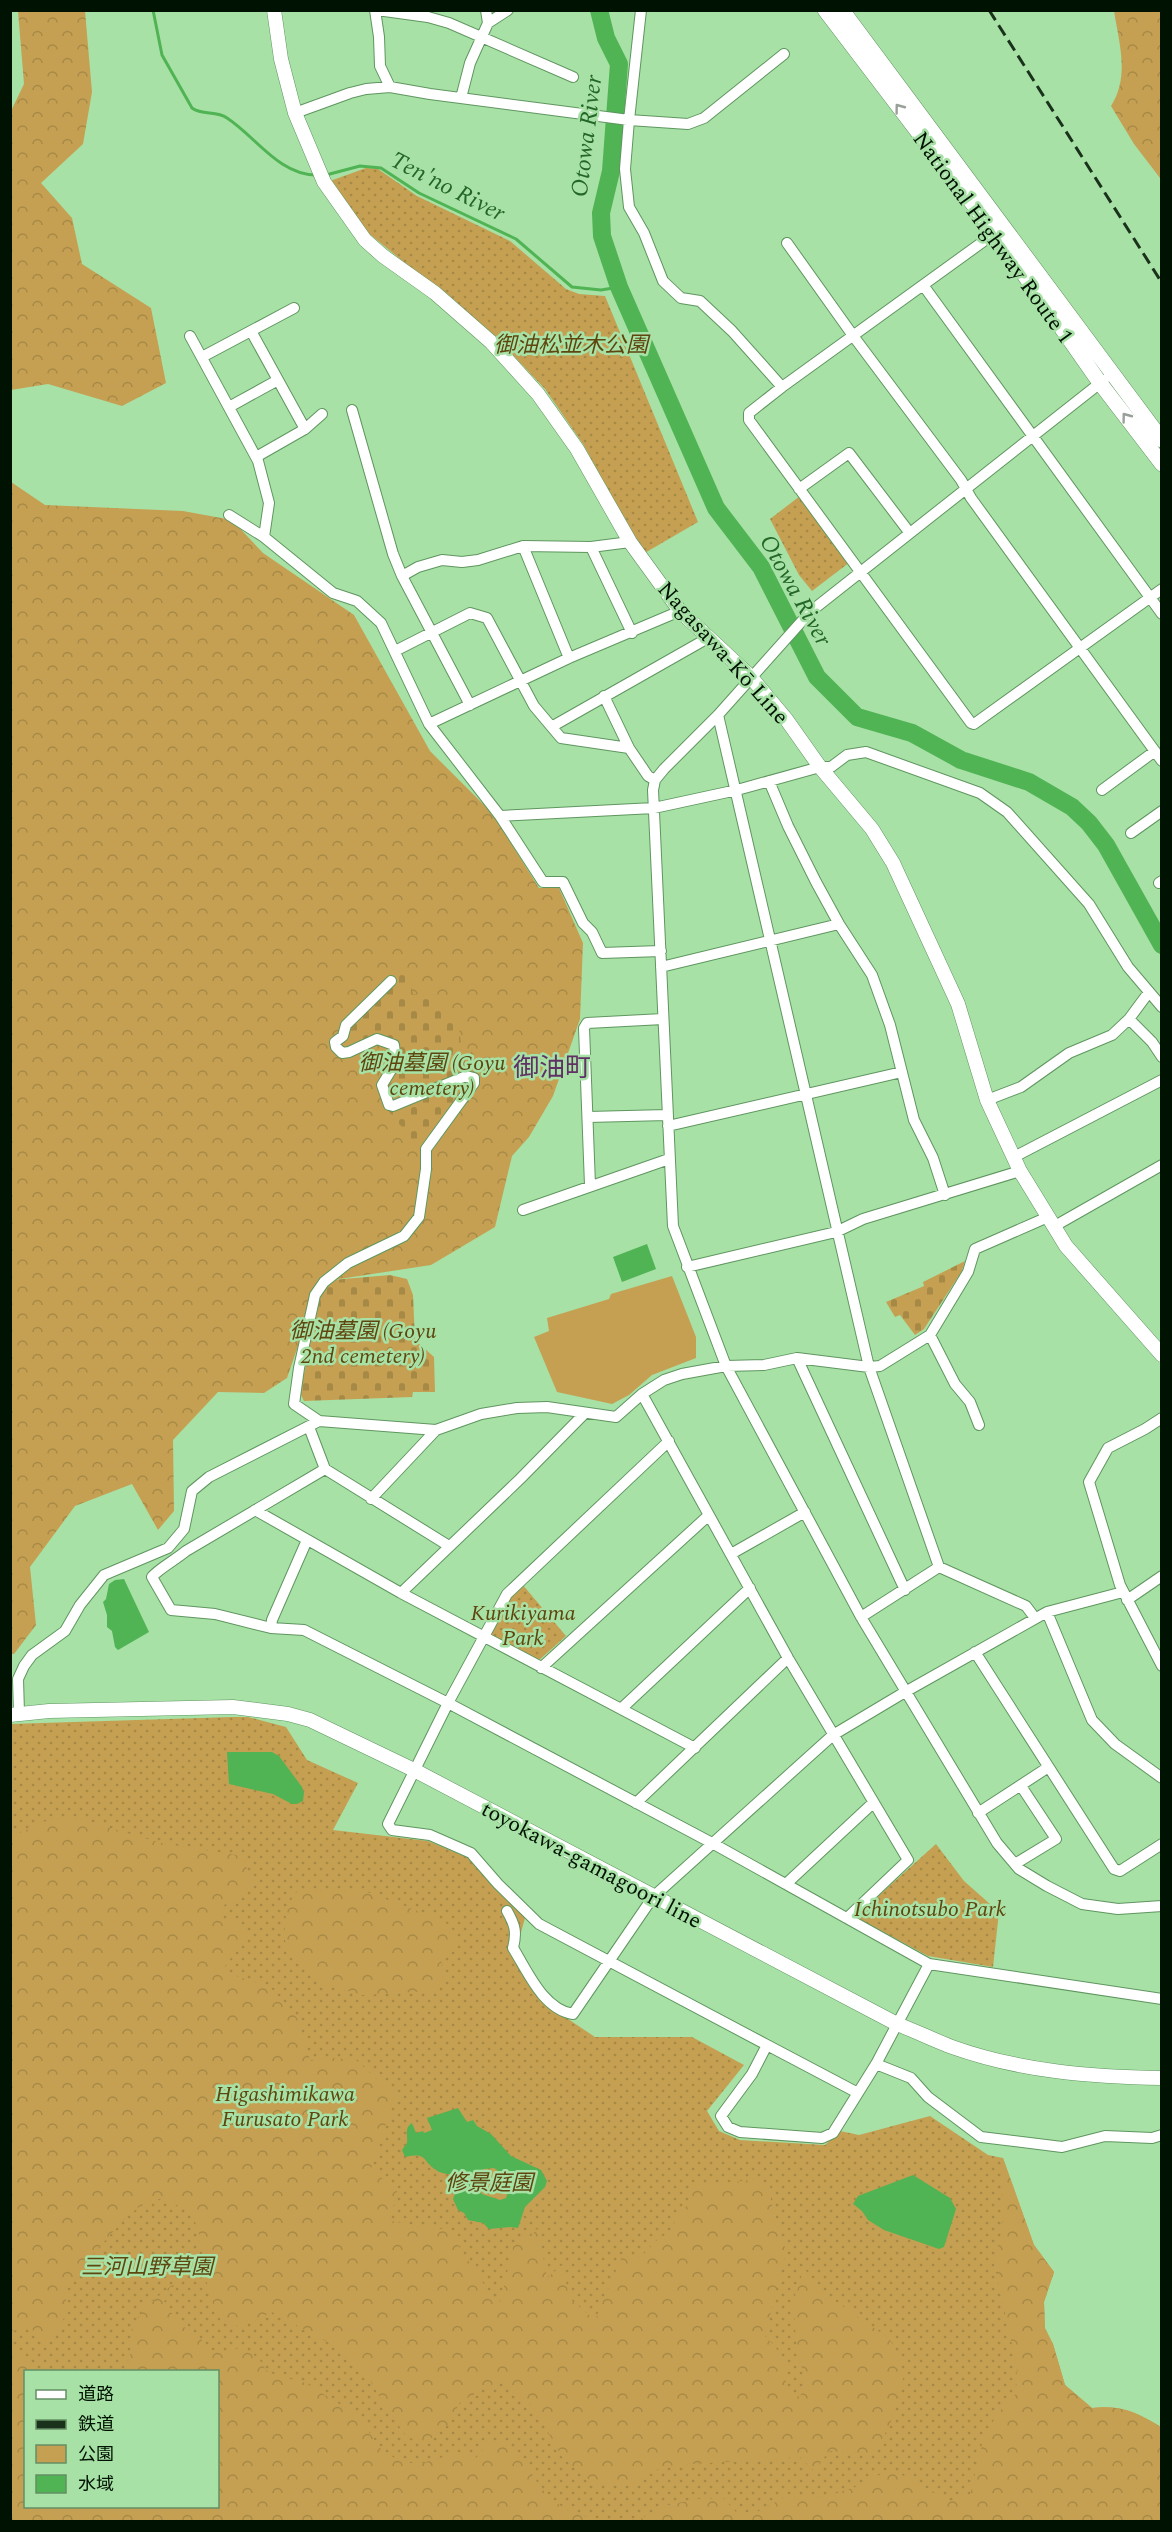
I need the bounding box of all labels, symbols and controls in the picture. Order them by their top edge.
water label: Otowa River [562,72,612,199]
one-way arrow [896,103,907,114]
street label: National Highway Route 1 [904,125,1081,351]
water label: Ten'no River [384,143,512,232]
park label: 御油松並木公園 [494,329,651,362]
one-way arrow [1123,413,1134,424]
water label: Otowa River [750,528,841,653]
street label: Nagasawa-Kō Line [649,574,796,732]
park label: 御油墓園 (Goyu cemetery) [359,1047,506,1105]
district label: 御油町 [513,1048,591,1088]
park label: 御油墓園 (Goyu 2nd cemetery) [290,1315,437,1373]
park label: Kurikiyama Park [470,1597,576,1655]
street label: toyokawa-gamagoori line [475,1793,707,1938]
park label: Ichinotsubo Park [854,1893,1006,1926]
park label: Higashimikawa Furusato Park [215,2078,355,2136]
park label: 修景庭園 [445,2167,536,2200]
park label: 三河山野草園 [81,2251,216,2284]
legend [24,2370,219,2508]
text: 道路 [78,2381,114,2408]
text: 鉄道 [78,2411,114,2438]
text: 公園 [78,2441,114,2468]
text: 水域 [78,2471,114,2498]

